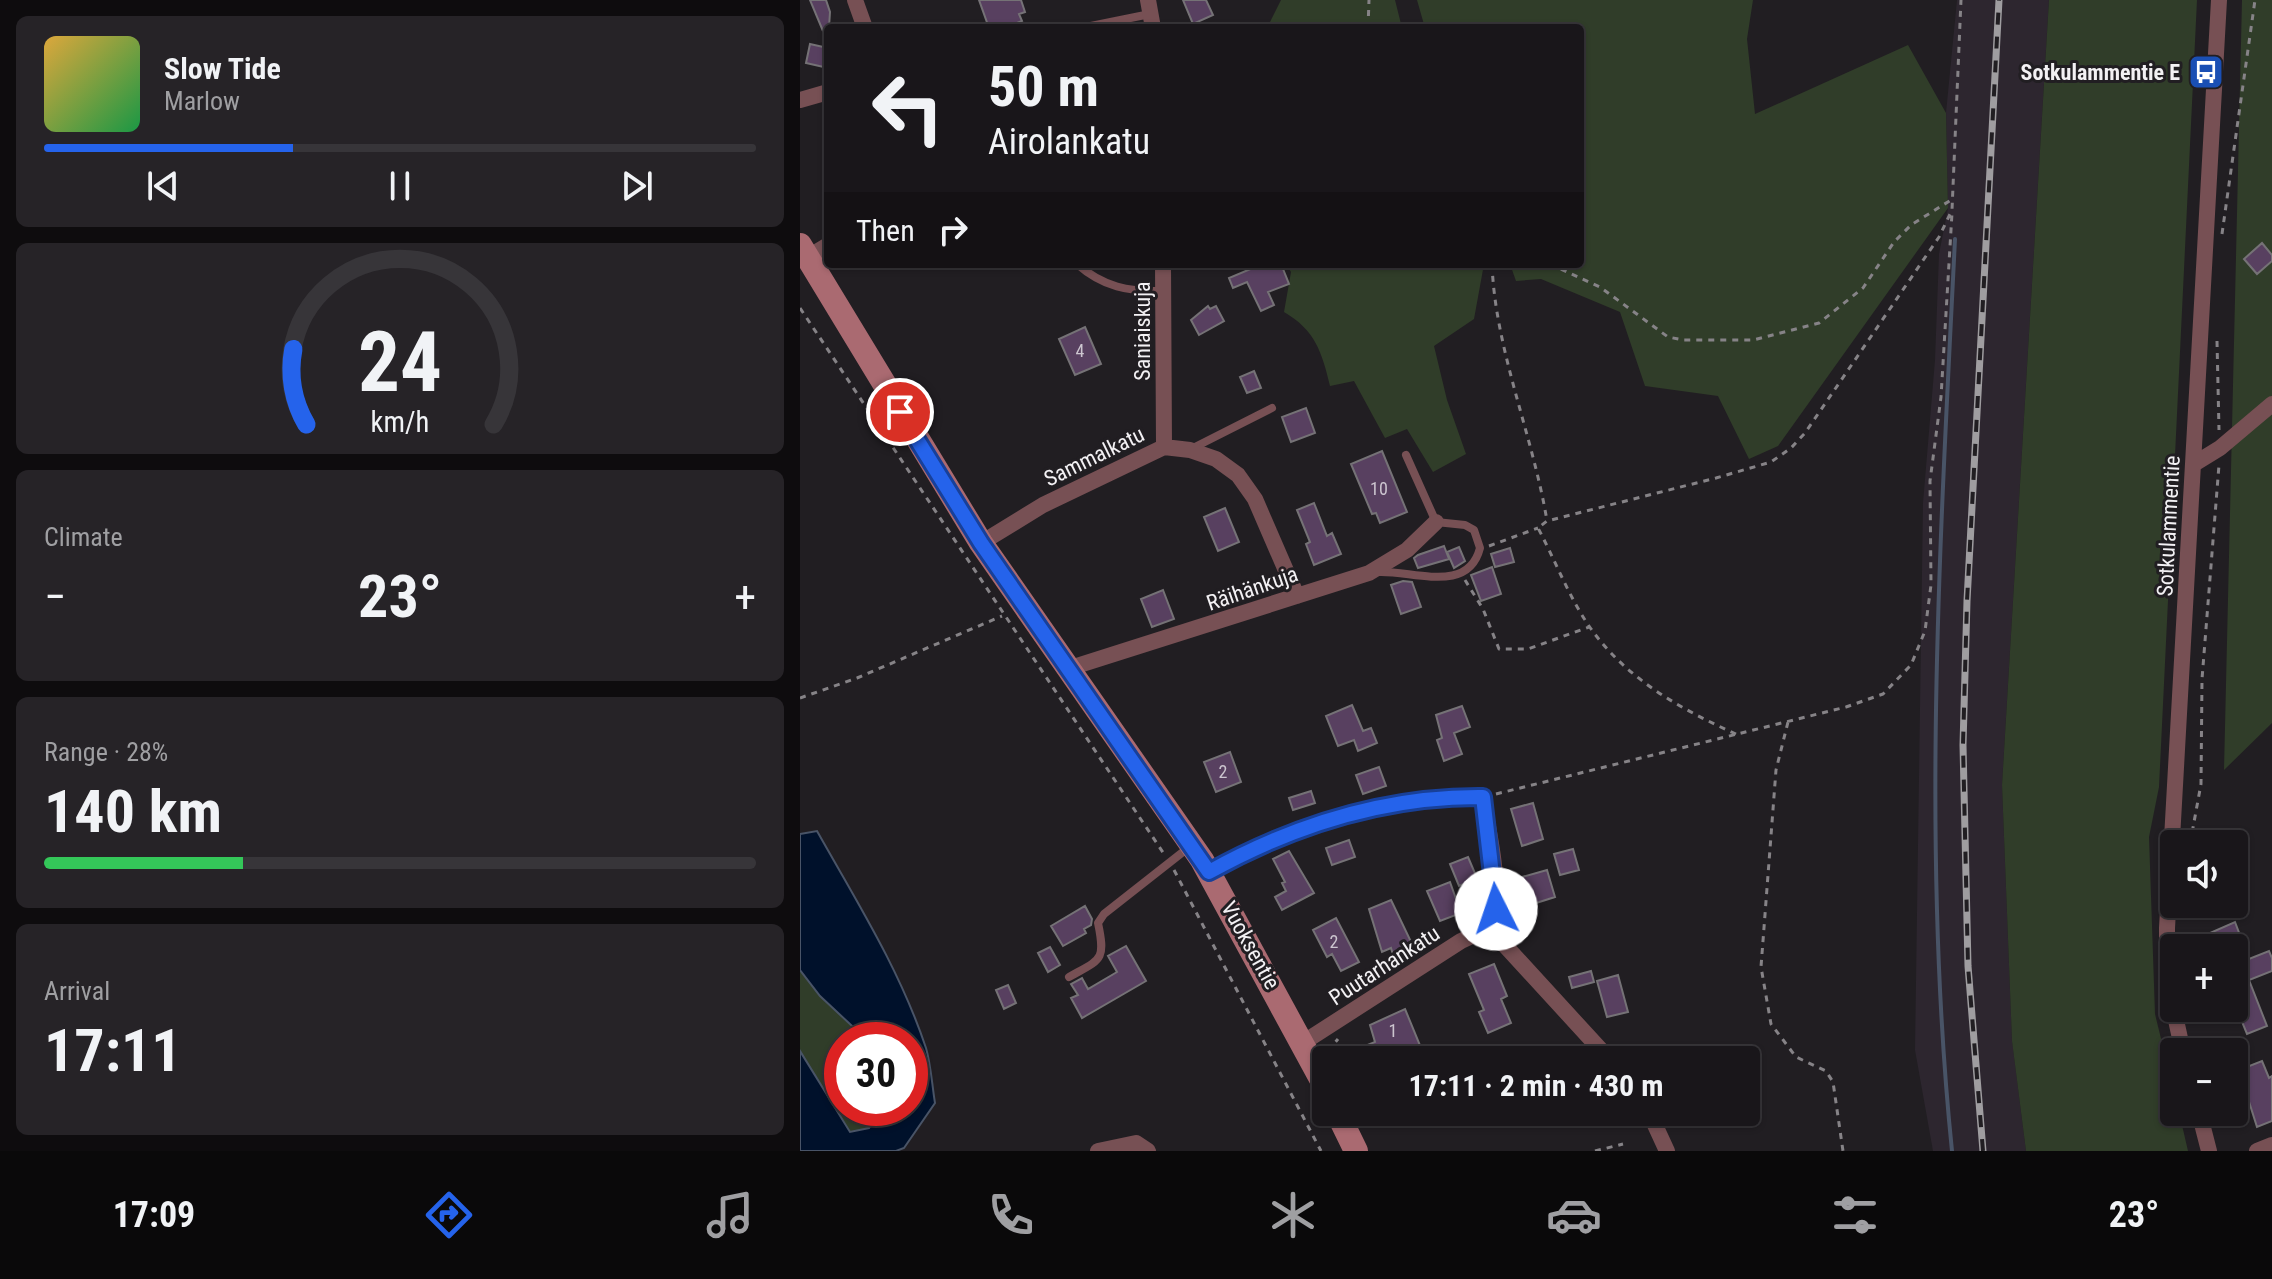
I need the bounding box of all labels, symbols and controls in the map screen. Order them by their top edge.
text: Slow Tide [164,51,281,86]
bus stop icon: Sotkulammentie E [2187,53,2225,91]
text: 50 m [988,54,1099,120]
icon: left [856,56,960,160]
place label: Sotkulammentie E [2021,60,2180,85]
text: Marlow [164,86,240,116]
text: Airolankatu [988,121,1150,163]
icon: previous [141,164,185,208]
icon: pause [378,164,422,208]
icon: next [615,164,659,208]
icon: right [931,208,975,252]
text: Then [856,213,915,248]
street label: Saniaiskuja [1130,281,1155,381]
text: 24 [358,313,442,410]
house number: 4 [1076,340,1085,361]
pin [866,378,934,446]
icon: arrive [878,390,922,434]
text: km/h [371,405,429,439]
street label: Sammalkatu [1040,421,1148,491]
street label: Sotkulammentie [2152,455,2185,597]
house number: 10 [1370,478,1388,499]
text: Climate [44,522,123,552]
text: 23° [358,561,442,632]
street label: Räihänkuja [1203,561,1301,616]
text: − [44,571,66,623]
text: + [734,571,756,623]
text: Range · 28% [44,737,168,767]
house number: 2 [1219,761,1228,782]
text: 140 km [44,776,222,847]
map controls [2160,830,2248,1126]
button: sound [2160,830,2248,918]
position arrow [1454,867,1538,951]
street label: Vuoksentie [1216,897,1285,994]
street label: Puutarhankatu [1324,920,1444,1010]
house number: 2 [1330,931,1339,952]
button: + [2160,934,2248,1022]
text: Arrival [44,976,110,1006]
text: 17:11 [44,1015,182,1086]
house number: 1 [1389,1020,1397,1041]
speed limit sign: 30 [824,1022,928,1126]
button: − [2160,1038,2248,1126]
text: 17:11 · 2 min · 430 m [1409,1068,1663,1103]
icon: directions [421,1187,477,1243]
icon: music [702,1187,758,1243]
icon: phone [983,1187,1039,1243]
icon: climate [1265,1187,1321,1243]
icon: car [1546,1187,1602,1243]
icon: filters [1827,1187,1883,1243]
text: 17:09 [113,1194,195,1236]
text: 23° [2109,1194,2159,1236]

